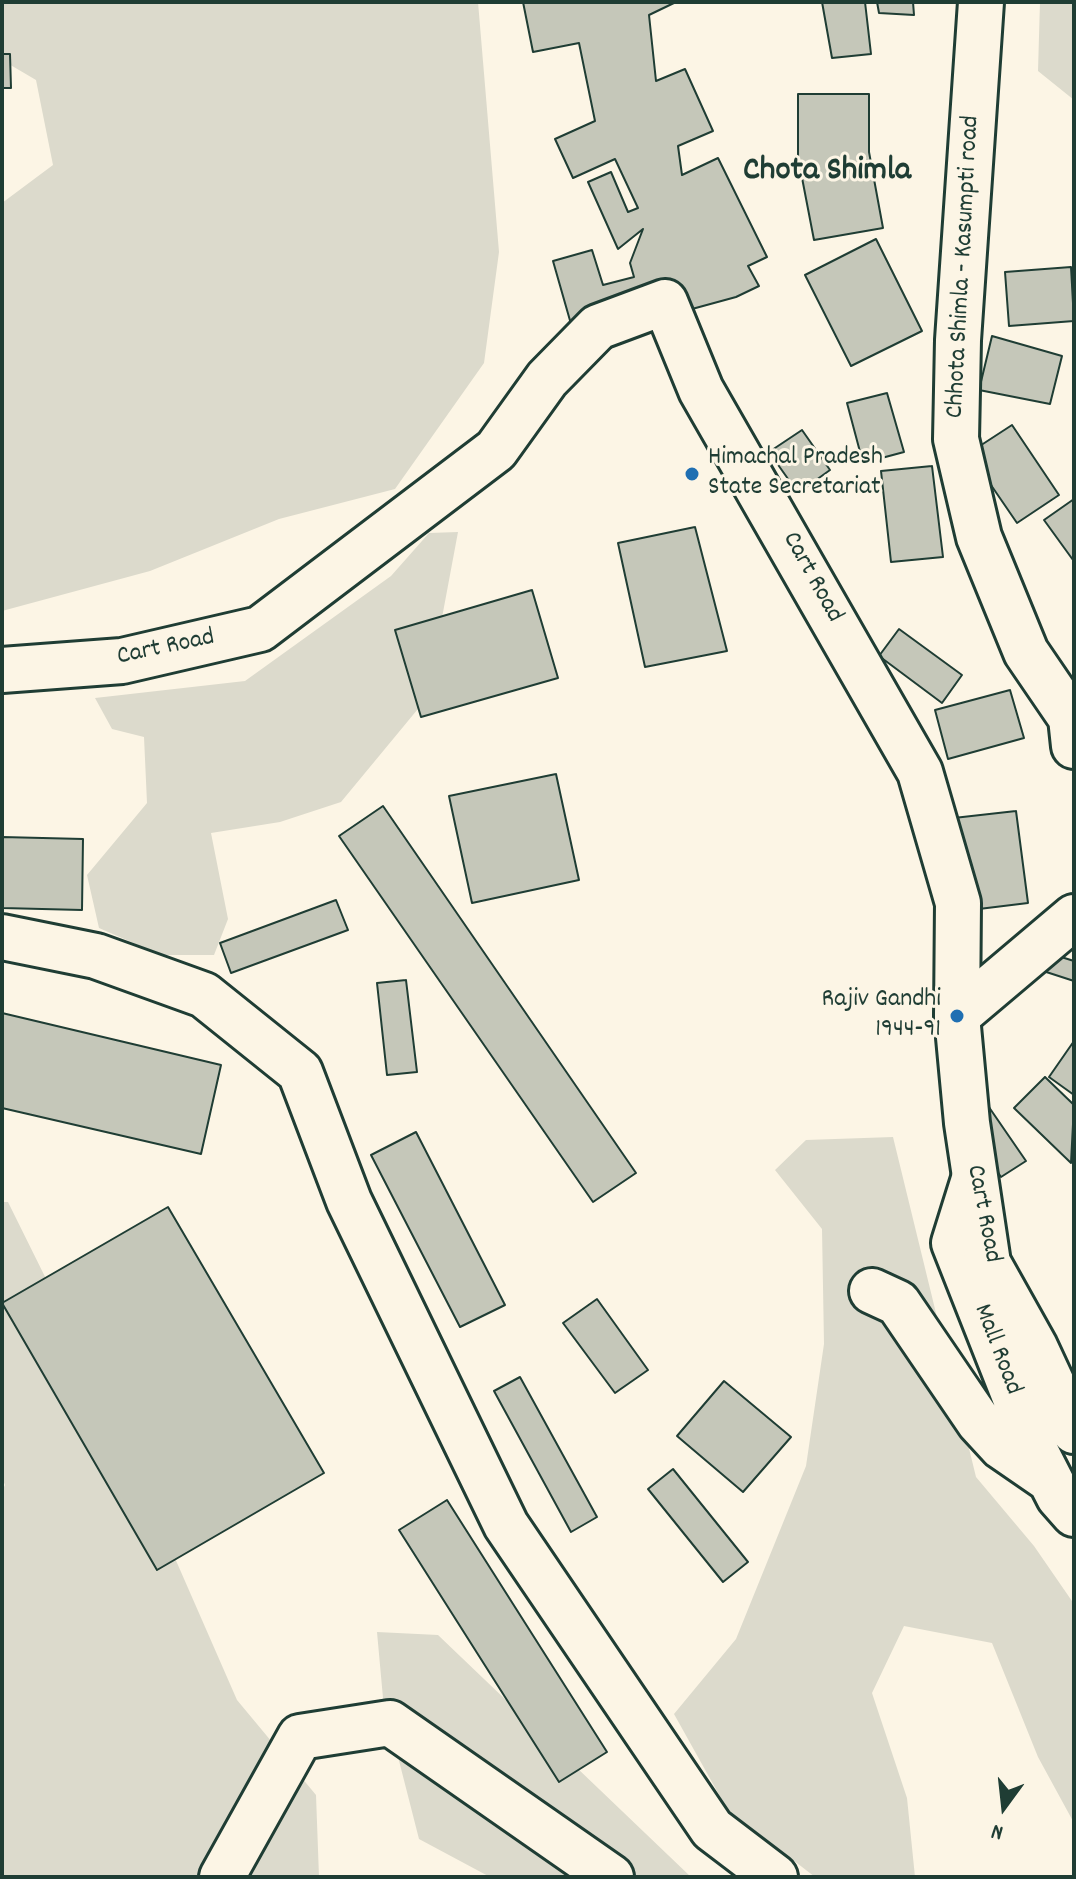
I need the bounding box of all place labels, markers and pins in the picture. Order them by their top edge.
place label: Himachal Pradesh State Secretariat [708,443,883,504]
marker: Himachal Pradesh State Secretariat [683,465,701,483]
place label: Rajiv Gandhi 1944-91 [822,985,941,1046]
marker: Rajiv Gandhi 1944-91 [948,1007,966,1025]

